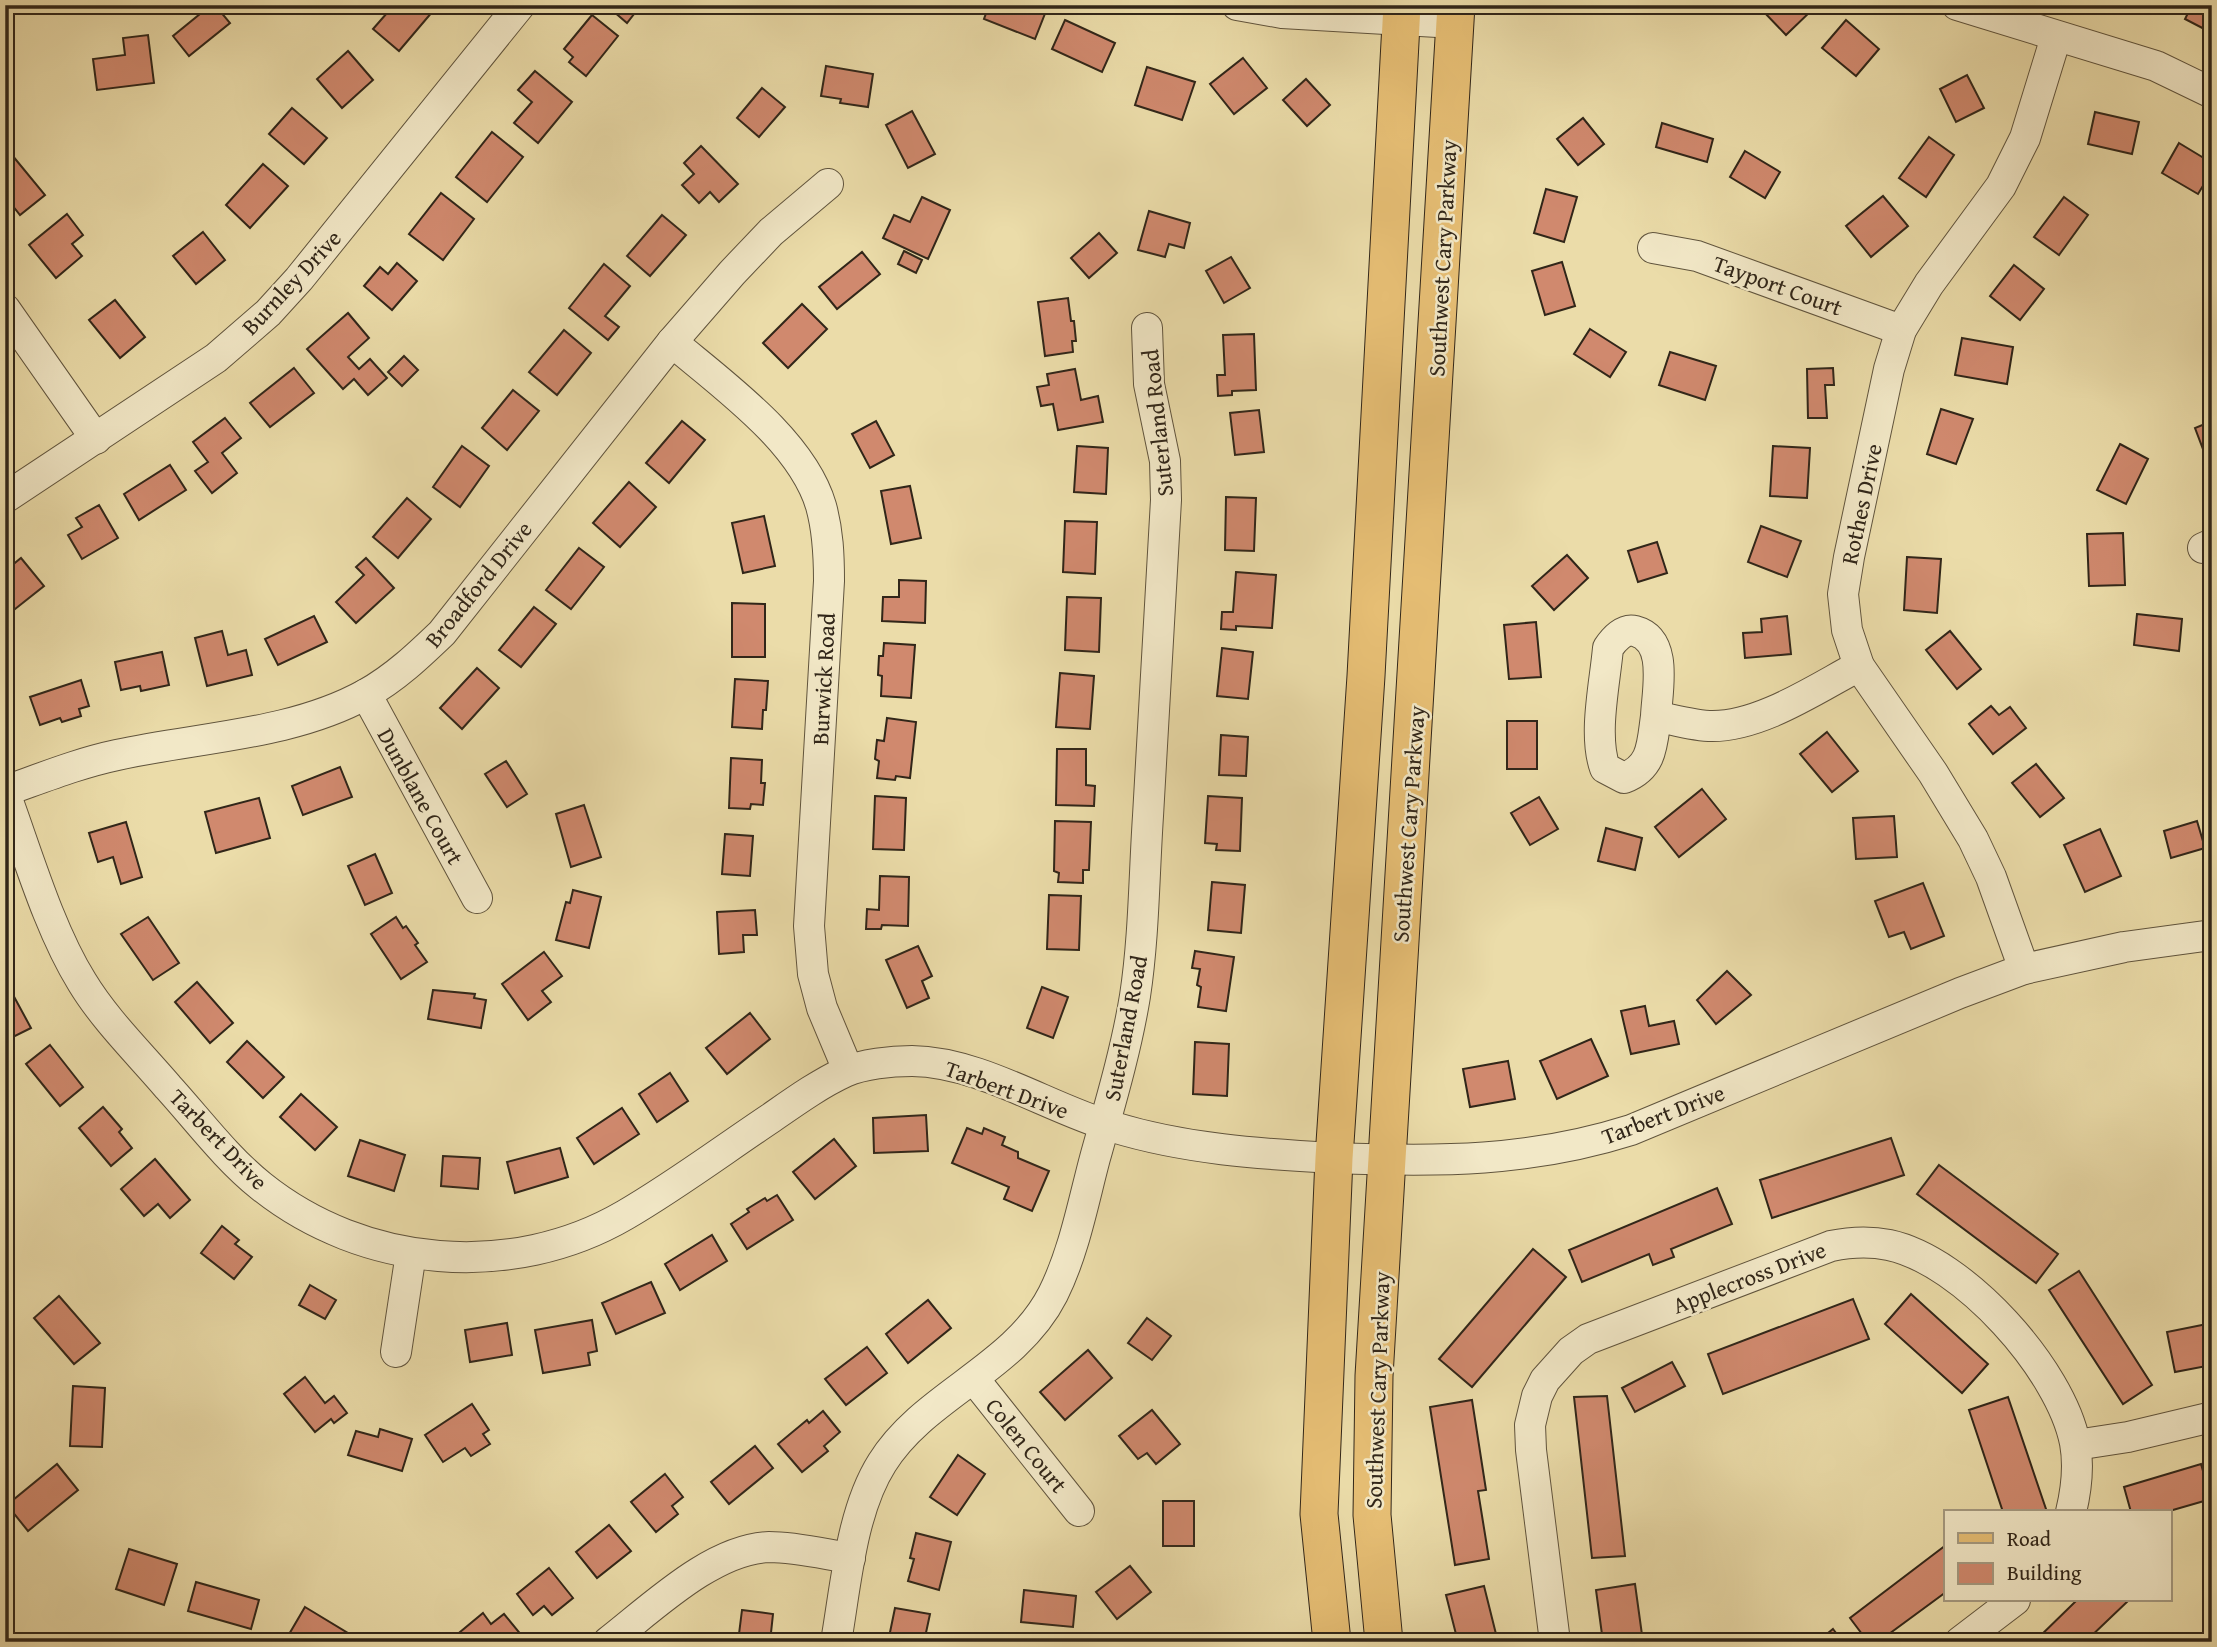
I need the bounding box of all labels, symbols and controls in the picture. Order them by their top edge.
street label: Southwest Cary Parkway [1419,138,1465,377]
street label: Burnley Drive [233,222,349,342]
street label: Tayport Court [1709,246,1847,324]
street label: Suterland Road [1133,347,1181,498]
street label: Rothes Drive [1832,441,1890,567]
street label: Broadford Drive [417,514,539,654]
street label: Burwick Road [803,611,843,746]
street label: Southwest Cary Parkway [1383,704,1433,944]
street label: Dunblane Court [370,722,472,870]
street label: Suterland Road [1095,952,1155,1104]
street label: Tarbert Drive [941,1051,1073,1127]
street label: Tarbert Drive [1597,1075,1729,1153]
street label: Tarbert Drive [162,1081,276,1197]
street label: Applecross Drive [1667,1233,1831,1321]
street label: Southwest Cary Parkway [1356,1270,1398,1509]
street label: Colen Court [978,1390,1076,1500]
legend [1944,1510,2172,1602]
text: Road [2007,1523,2052,1554]
text: Building [2007,1557,2082,1588]

